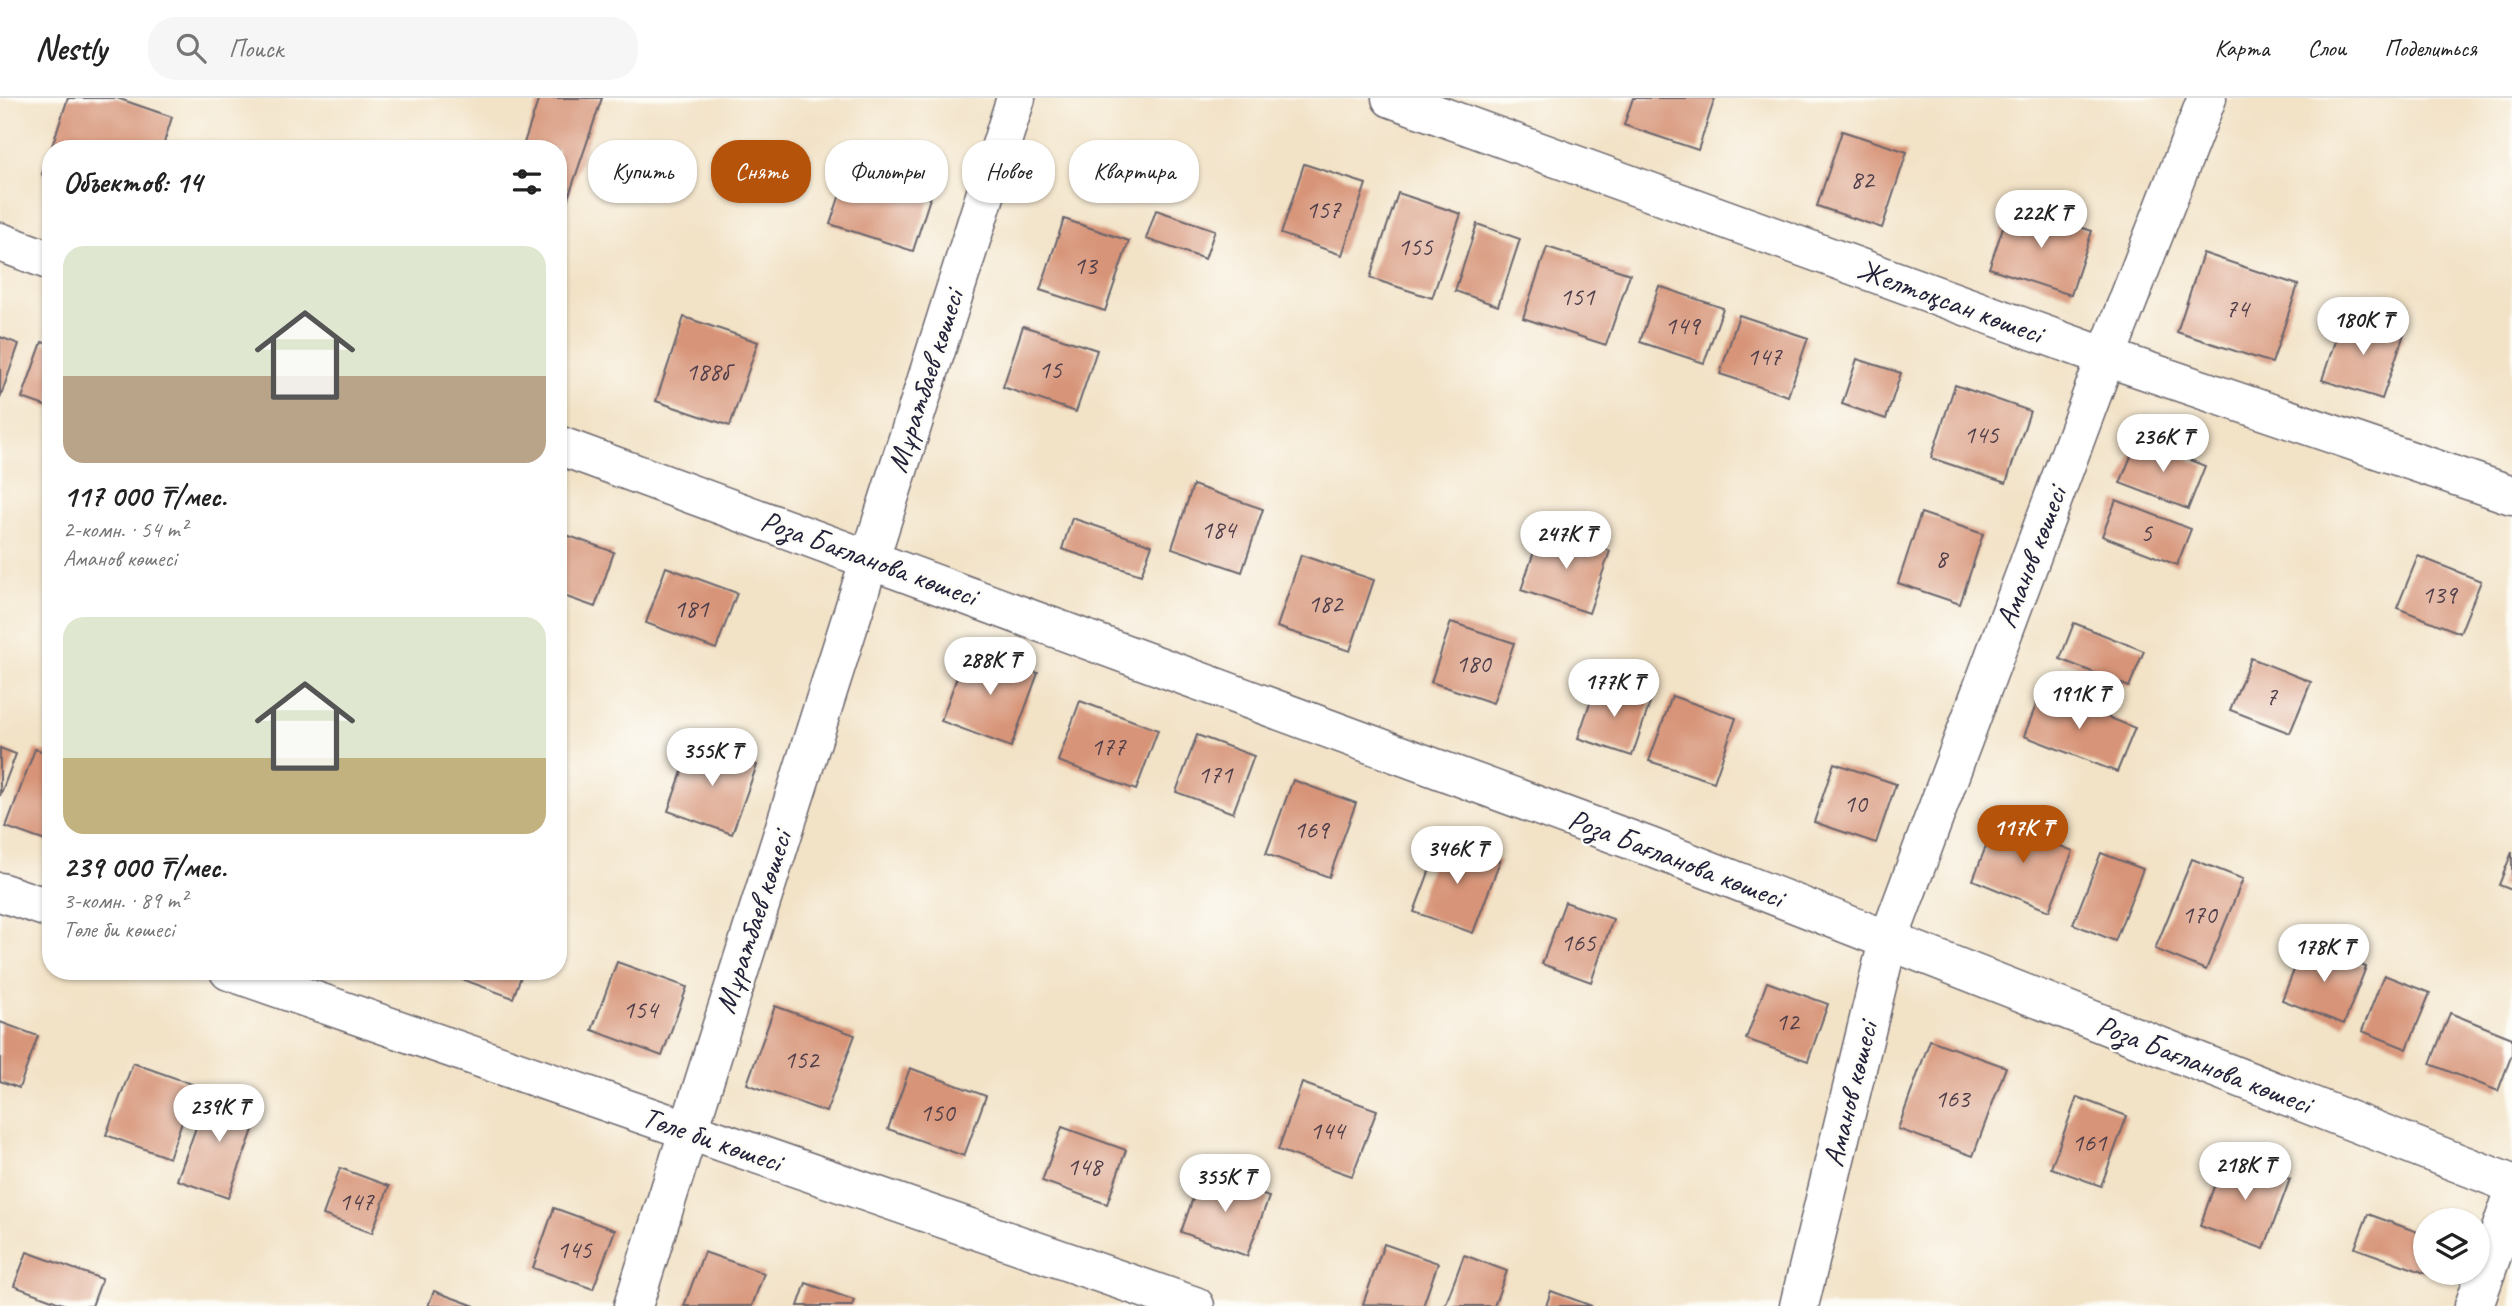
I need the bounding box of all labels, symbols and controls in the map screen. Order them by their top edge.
search box [148,17,638,80]
text: Nestly [35,27,106,69]
icon: search [172,29,210,67]
text: Поиск [228,32,283,65]
text: Карта [2215,33,2269,63]
text: Слои [2307,33,2346,63]
text: Поделиться [2384,33,2477,63]
chip: Купить [588,140,697,203]
chip: Снять [711,140,811,203]
chip: Фильтры [825,140,948,203]
chip: Новое [962,140,1055,203]
chip: Квартира [1069,140,1199,203]
text: Объектов: 14 [63,163,202,201]
icon: filters [508,163,546,201]
house number: 82 [1850,163,1876,196]
pin: 222K ₸ [1984,190,2098,250]
house number: 157 [1305,193,1342,226]
text: 222K ₸ [2011,198,2071,227]
house number: 155 [1397,230,1434,263]
house number: 13 [1073,249,1099,282]
street label: Желтоқсан көшесі [1852,250,2051,353]
house number: 151 [1559,280,1596,313]
street label: Мұратбаев көшесі [878,282,973,477]
icon: home [242,292,368,418]
house number: 74 [2225,292,2251,325]
pin: 180K ₸ [2306,298,2420,357]
text: 180K ₸ [2333,305,2393,334]
house number: 149 [1664,309,1702,342]
house number: 147 [1746,340,1783,373]
house number: 15 [1038,353,1063,386]
house number: 188б [685,355,736,388]
pin: 236K ₸ [2106,414,2220,474]
house number: 145 [1963,418,2000,451]
text: 236K ₸ [2133,422,2193,451]
text: 117 000 ₸/мес. [63,477,227,515]
street label: Аманов көшесі [1987,478,2076,633]
street label: Роза Бағланова көшесі [756,501,985,616]
pin: 247K ₸ [1509,512,1623,571]
house number: 184 [1200,513,1238,546]
text: 2-комн. · 54 m² [63,515,187,544]
house number: 5 [2140,516,2153,549]
text: 247K ₸ [1536,519,1596,548]
house number: 8 [1935,542,1949,575]
text: Аманов көшесі [63,544,177,573]
house number: 139 [2421,578,2459,611]
house number: 182 [1307,587,1345,620]
house number: 181 [673,592,710,625]
pin: 288K ₸ [933,638,1047,697]
text: 288K ₸ [960,645,1020,674]
house number: 180 [1455,647,1493,680]
pin: 177K ₸ [1557,660,1671,719]
icon: home [242,663,368,789]
text: 177K ₸ [1584,667,1644,696]
pin: 191K ₸ [2022,672,2136,731]
text: 191K ₸ [2049,679,2109,708]
house number: 7 [2265,680,2278,713]
pin: 355K ₸ [655,728,769,788]
house number: 177 [1090,730,1127,763]
text: 355K ₸ [683,736,741,765]
house number: 171 [1197,758,1234,791]
house number: 10 [1843,787,1869,820]
street label: Роза Бағланова көшесі [1563,800,1792,918]
pin: 117K ₸ [1966,806,2080,865]
house number: 169 [1293,813,1331,846]
text: 117K ₸ [1993,813,2053,842]
street label: Мұратбаев көшесі [706,823,801,1018]
pin: 346K ₸ [1400,826,1514,886]
text: 346K ₸ [1427,834,1487,863]
text: 239 000 ₸/мес. [63,848,226,886]
text: 3-комн. · 89 m² [63,886,187,915]
house number: 170 [2181,898,2219,931]
text: Төле би көшесі [63,915,174,944]
pin: 178K ₸ [2267,924,2381,984]
house number: 165 [1560,926,1597,959]
text: 178K ₸ [2294,932,2354,961]
house number: 154 [622,993,660,1026]
house number: 12 [1775,1005,1801,1038]
street label: Роза Бағланова көшесі [2091,1006,2320,1124]
street label: Аманов көшесі [1814,1014,1887,1170]
house number: 152 [783,1043,821,1076]
house number: 163 [1934,1082,1972,1115]
pin: 239K ₸ [162,1084,276,1144]
text: 239K ₸ [189,1092,249,1121]
house number: 150 [919,1096,957,1129]
street label: Төле би көшесі [637,1097,790,1182]
house number: 144 [1309,1114,1347,1147]
house number: 161 [2071,1126,2108,1159]
pin: 218K ₸ [2188,1142,2302,1202]
house number: 148 [1066,1150,1104,1183]
text: 218K ₸ [2215,1150,2275,1179]
pin: 355K ₸ [1168,1154,1282,1214]
text: 355K ₸ [1196,1162,1254,1191]
house number: 147 [338,1185,375,1218]
map controls [2413,1208,2490,1285]
button: layers [2413,1208,2490,1285]
house number: 145 [556,1233,593,1266]

